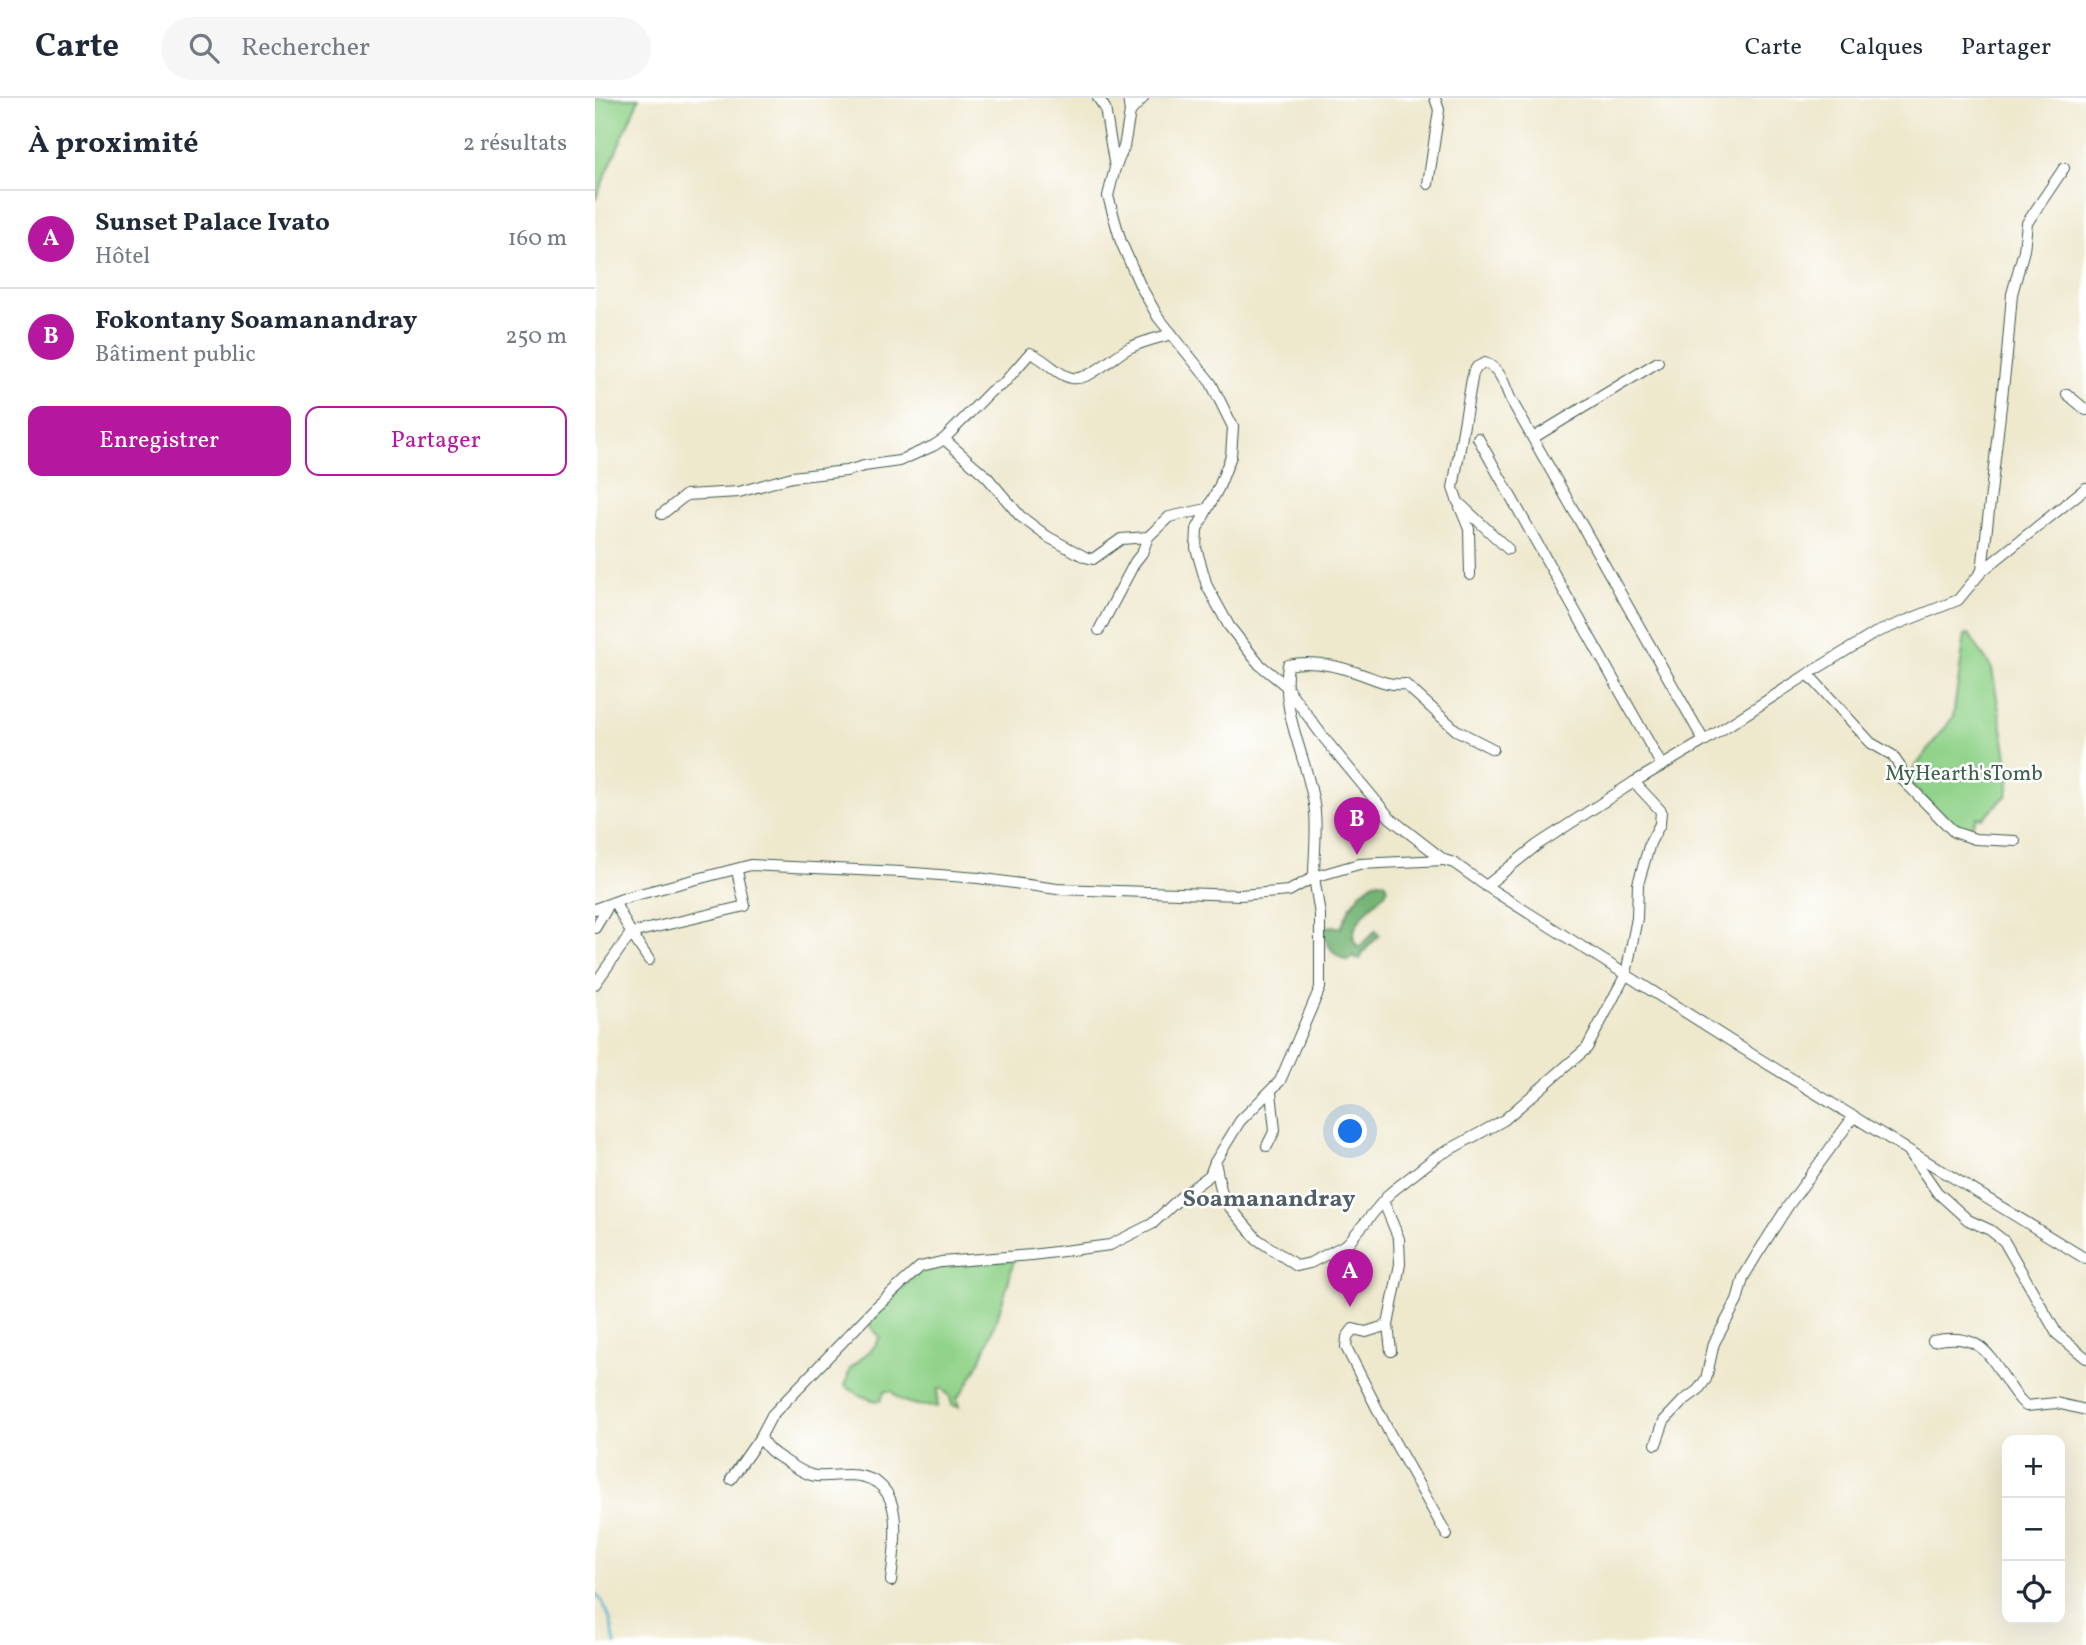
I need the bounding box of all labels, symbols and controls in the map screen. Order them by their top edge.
search box [161,17,651,80]
text: Carte [35,25,119,71]
icon: search [185,29,223,67]
text: Rechercher [241,30,370,66]
text: Carte [1745,31,1802,65]
text: Calques [1840,31,1923,65]
text: Partager [1961,31,2051,65]
text: À proximité [28,123,199,165]
text: 2 résultats [463,128,567,160]
text: Sunset Palace Ivato [95,205,330,241]
text: A [43,223,59,255]
text: 160 m [508,223,567,255]
text: Hôtel [95,241,150,273]
text: Fokontany Soamanandray [95,303,417,339]
text: B [43,321,59,353]
text: 250 m [505,321,567,353]
text: Bâtiment public [95,339,256,371]
button: Enregistrer [28,406,291,476]
button: Partager [305,406,567,476]
park label: MyHearth'sTomb [1885,760,2043,789]
pin: B [1334,797,1380,855]
your location [1333,1114,1367,1148]
district label: Soamanandray [1183,1183,1356,1217]
pin: A [1327,1249,1373,1307]
map controls [2002,1435,2065,1624]
button: + [2002,1435,2065,1498]
button: − [2002,1498,2065,1561]
button: locate [2002,1561,2065,1624]

